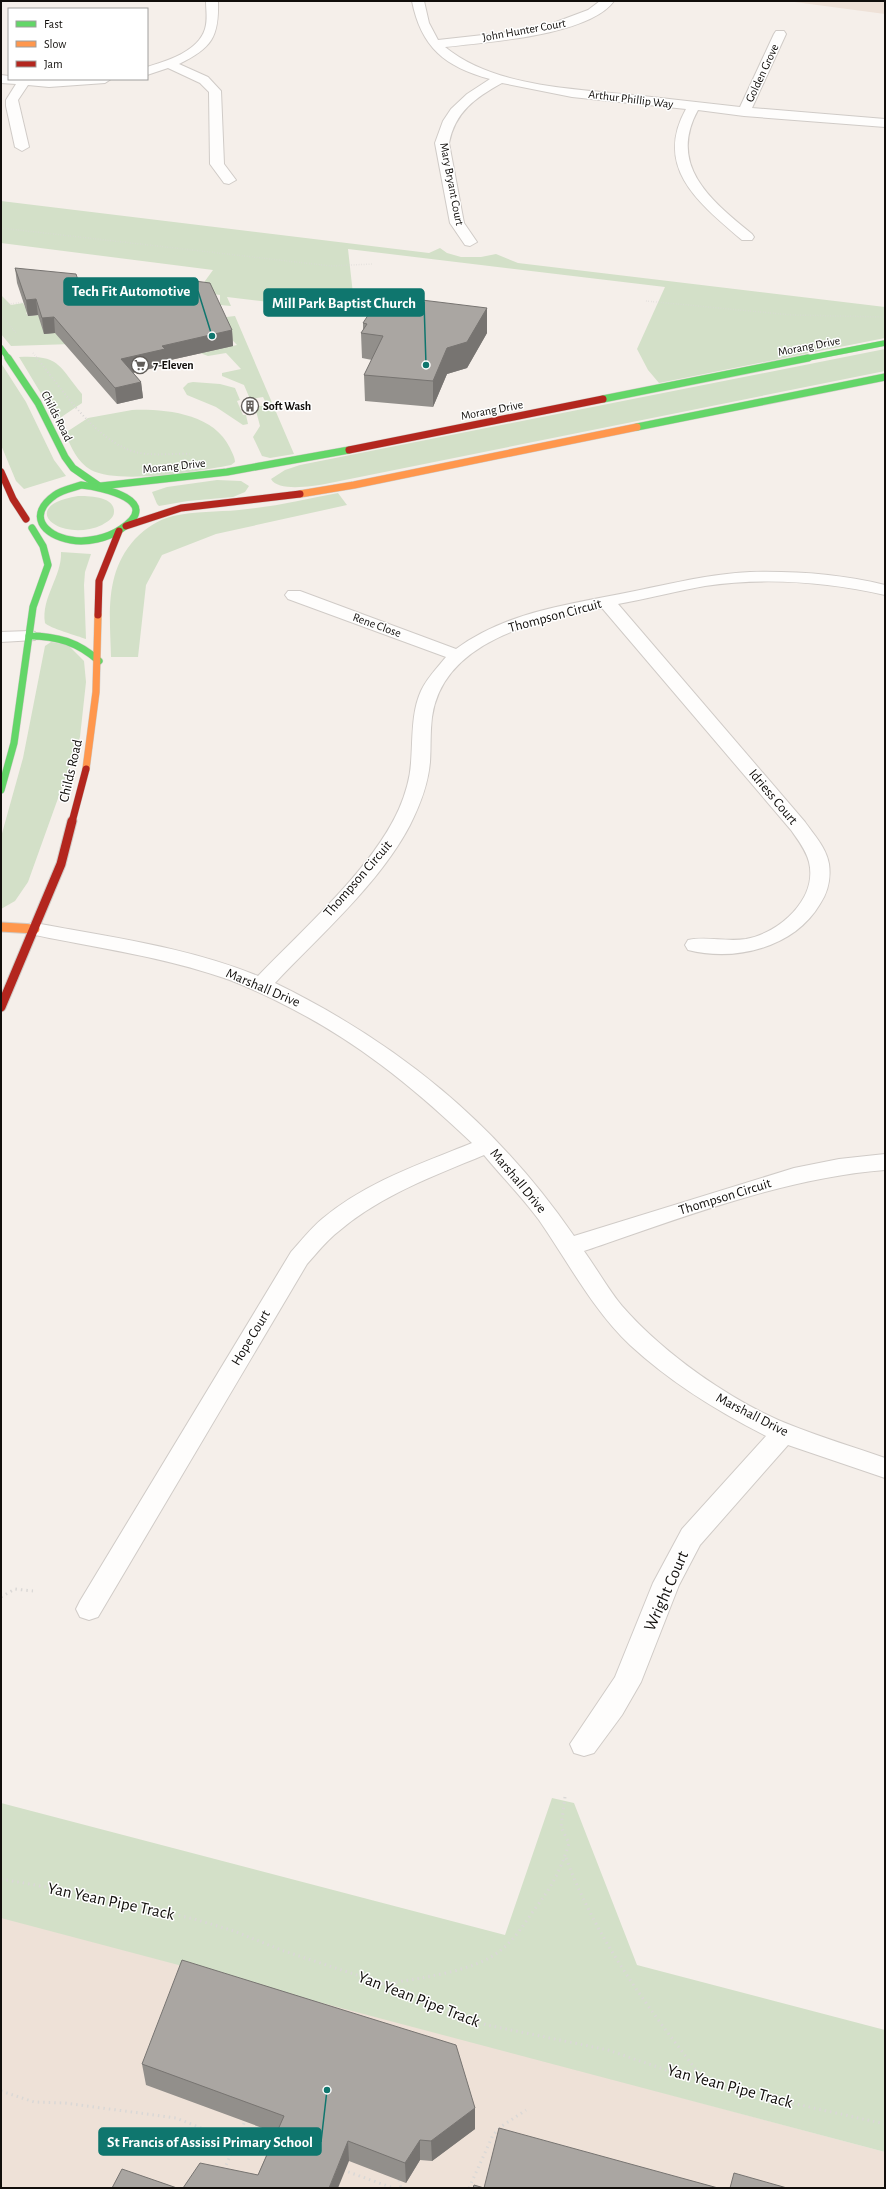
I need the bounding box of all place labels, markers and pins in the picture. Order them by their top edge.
callout: Tech Fit Automotive [64,278,198,305]
callout: Mill Park Baptist Church [264,289,424,316]
supermarket icon: 7-Eleven [130,355,150,375]
place label: 7-Eleven [153,359,194,371]
building icon: Soft Wash [240,396,260,416]
place label: Soft Wash [263,400,311,412]
callout: St Francis of Assissi Primary School [99,2128,321,2155]

